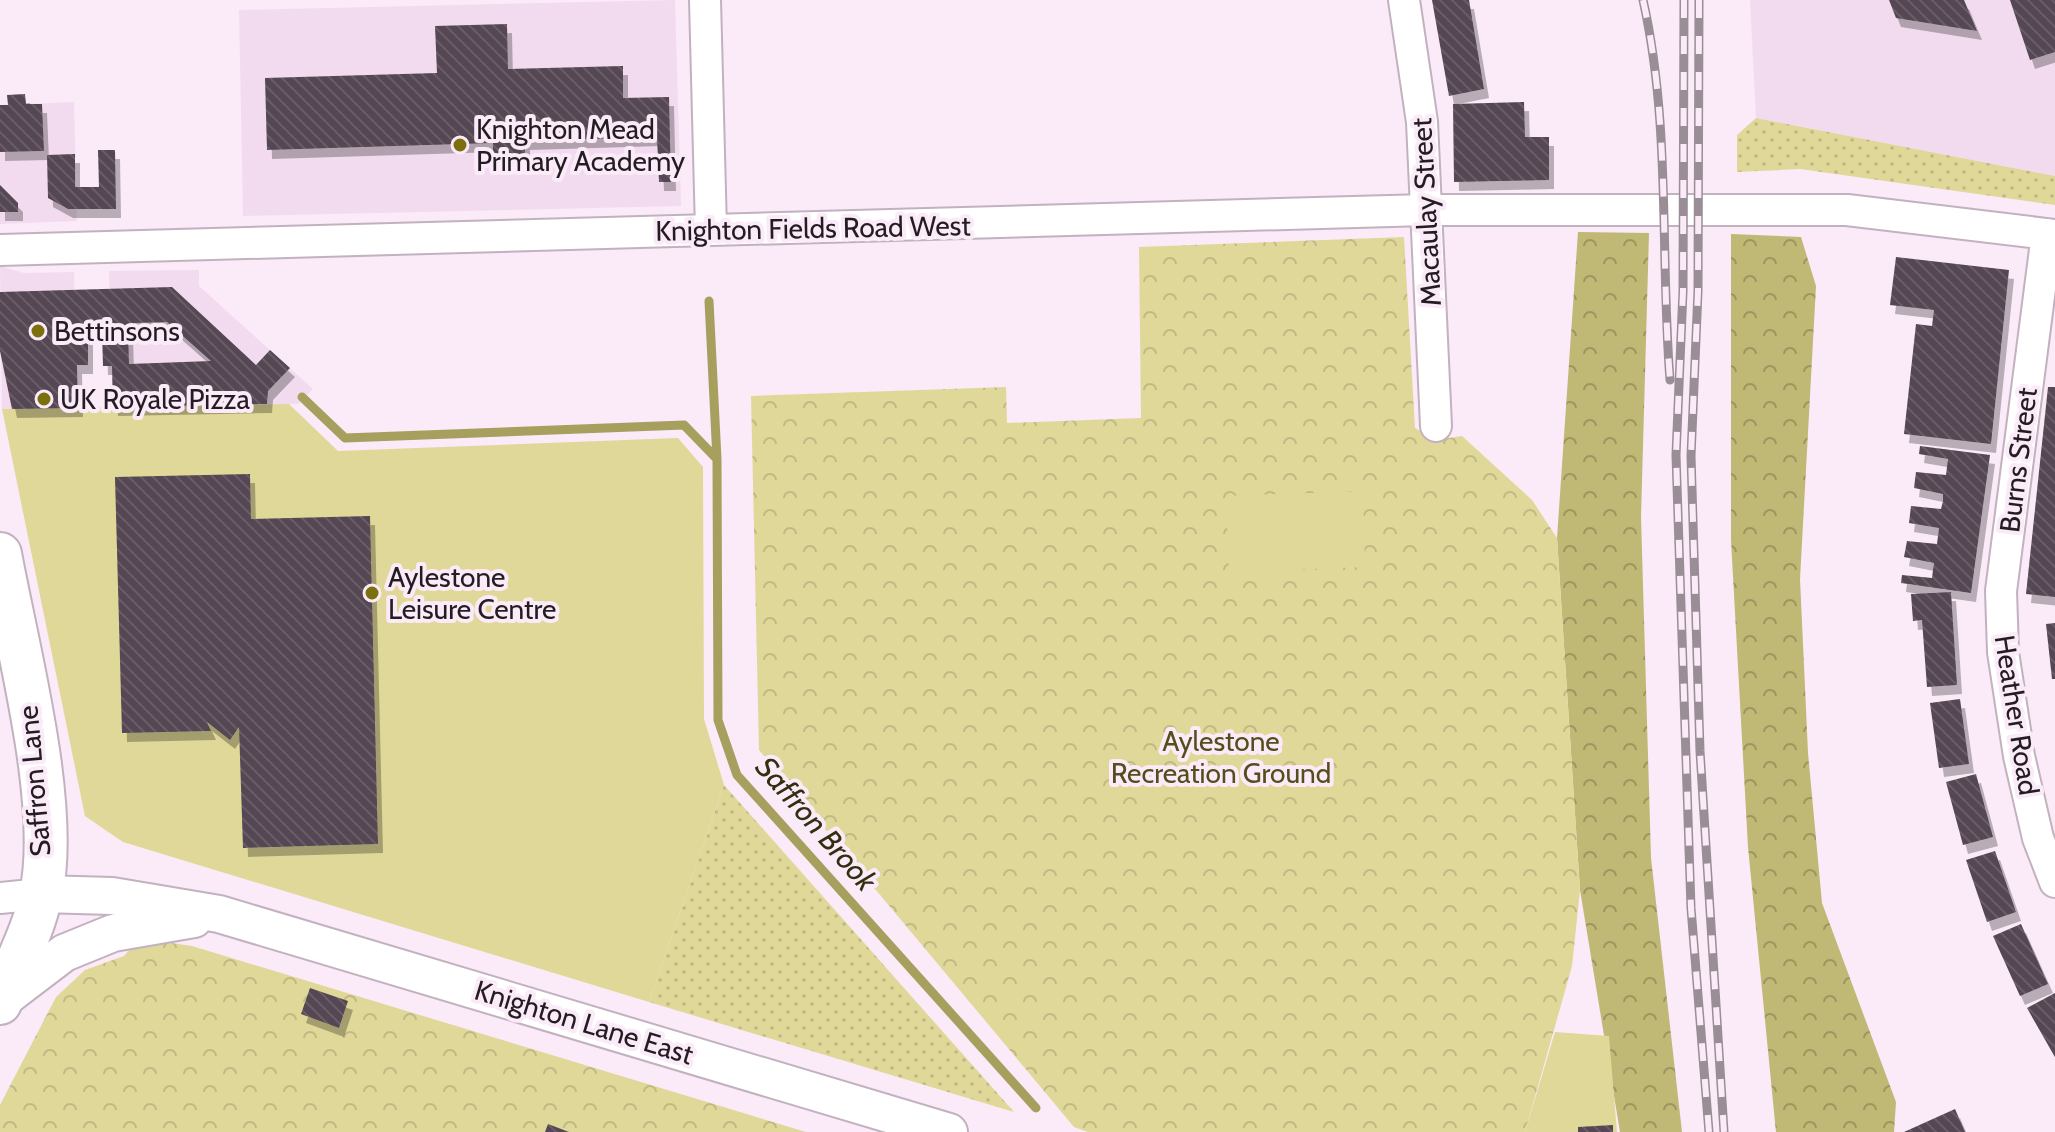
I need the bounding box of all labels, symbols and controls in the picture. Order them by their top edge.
place label: Knighton Mead Primary Academy [476,112,685,178]
street label: Macaulay Street [1404,117,1448,307]
marker: Knighton Mead Primary Academy [451,136,469,154]
street label: Knighton Fields Road West [655,208,971,248]
place label: Bettinsons [54,314,180,348]
marker: Bettinsons [29,322,47,340]
place label: UK Royale Pizza [60,382,251,416]
street label: Burns Street [1992,386,2044,534]
marker: UK Royale Pizza [35,390,53,408]
place label: Aylestone Leisure Centre [388,560,556,626]
marker: Aylestone Leisure Centre [363,584,381,602]
street label: Heather Road [1988,632,2046,798]
street label: Saffron Lane [10,704,58,858]
park label: Aylestone Recreation Ground [1111,724,1331,790]
water label: Saffron Brook [748,749,885,899]
street label: Knighton Lane East [471,973,697,1071]

